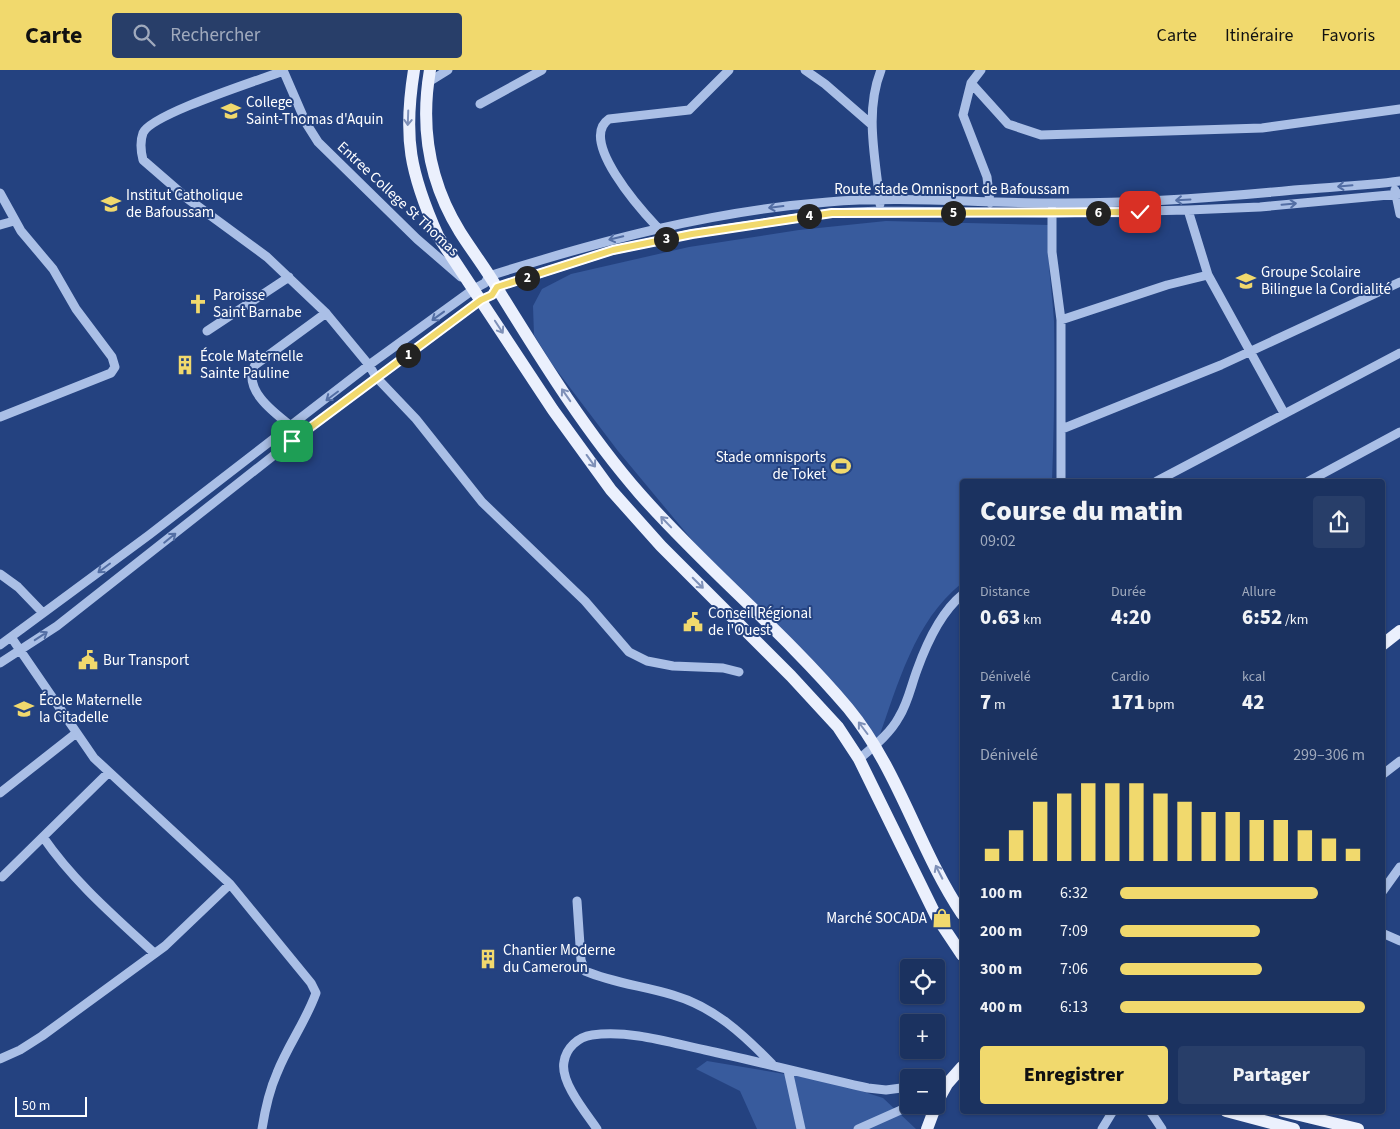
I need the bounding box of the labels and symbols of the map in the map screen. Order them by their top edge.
place label: College Saint-Thomas d'Aquin [246,92,383,130]
school or university icon: College Saint-Thomas d'Aquin [220,100,242,122]
one-way arrow [404,110,413,126]
street label: Entree College St Thomas [332,137,464,261]
street label: Route stade Omnisport de Bafoussam [834,179,1070,200]
one-way arrow [1337,181,1353,191]
place label: Institut Catholique de Bafoussam [126,185,243,223]
pin [1119,191,1161,233]
school or university icon: Institut Catholique de Bafoussam [100,193,122,215]
one-way arrow [1175,195,1191,204]
pin: 5 [940,200,966,226]
pin: 6 [1086,200,1110,226]
one-way arrow [1281,200,1297,209]
one-way arrow [768,202,784,212]
pin: 4 [796,204,822,228]
pin: 3 [654,226,678,252]
one-way arrow [609,234,625,243]
place label: Groupe Scolaire Bilingue la Cordialité [1261,262,1391,300]
pin: 2 [514,266,540,290]
school or university icon: Groupe Scolaire Bilingue la Cordialité [1235,270,1257,292]
place label: Paroisse Saint Barnabe [213,285,302,323]
church icon: Paroisse Saint Barnabe [187,293,209,315]
one-way arrow [432,310,445,321]
one-way arrow [494,320,504,334]
pin: 1 [396,342,420,368]
place label: École Maternelle Sainte Pauline [200,346,303,384]
building icon: École Maternelle Sainte Pauline [174,354,196,376]
one-way arrow [560,389,571,402]
one-way arrow [326,390,339,401]
pin [271,420,313,462]
place label: Stade omnisports de Toket [716,447,826,485]
one-way arrow [585,454,596,467]
sports icon: Stade omnisports de Toket [830,455,852,477]
one-way arrow [660,516,672,528]
one-way arrow [163,532,176,543]
one-way arrow [98,562,111,573]
one-way arrow [691,577,704,589]
place label: Conseil Régional de l'Ouest [708,603,812,641]
public building icon: Conseil Régional de l'Ouest [682,611,704,633]
one-way arrow [33,631,47,641]
public building icon: Bur Transport [77,649,99,671]
place label: Bur Transport [103,650,189,671]
place label: École Maternelle la Citadelle [39,690,142,728]
school or university icon: École Maternelle la Citadelle [13,698,35,720]
one-way arrow [858,721,868,735]
one-way arrow [934,864,944,879]
shop icon: Marché SOCADA [931,907,953,929]
place label: Marché SOCADA [826,908,928,929]
place label: Chantier Moderne du Cameroun [503,940,616,978]
building icon: Chantier Moderne du Cameroun [477,948,499,970]
scale bar [15,1094,88,1117]

